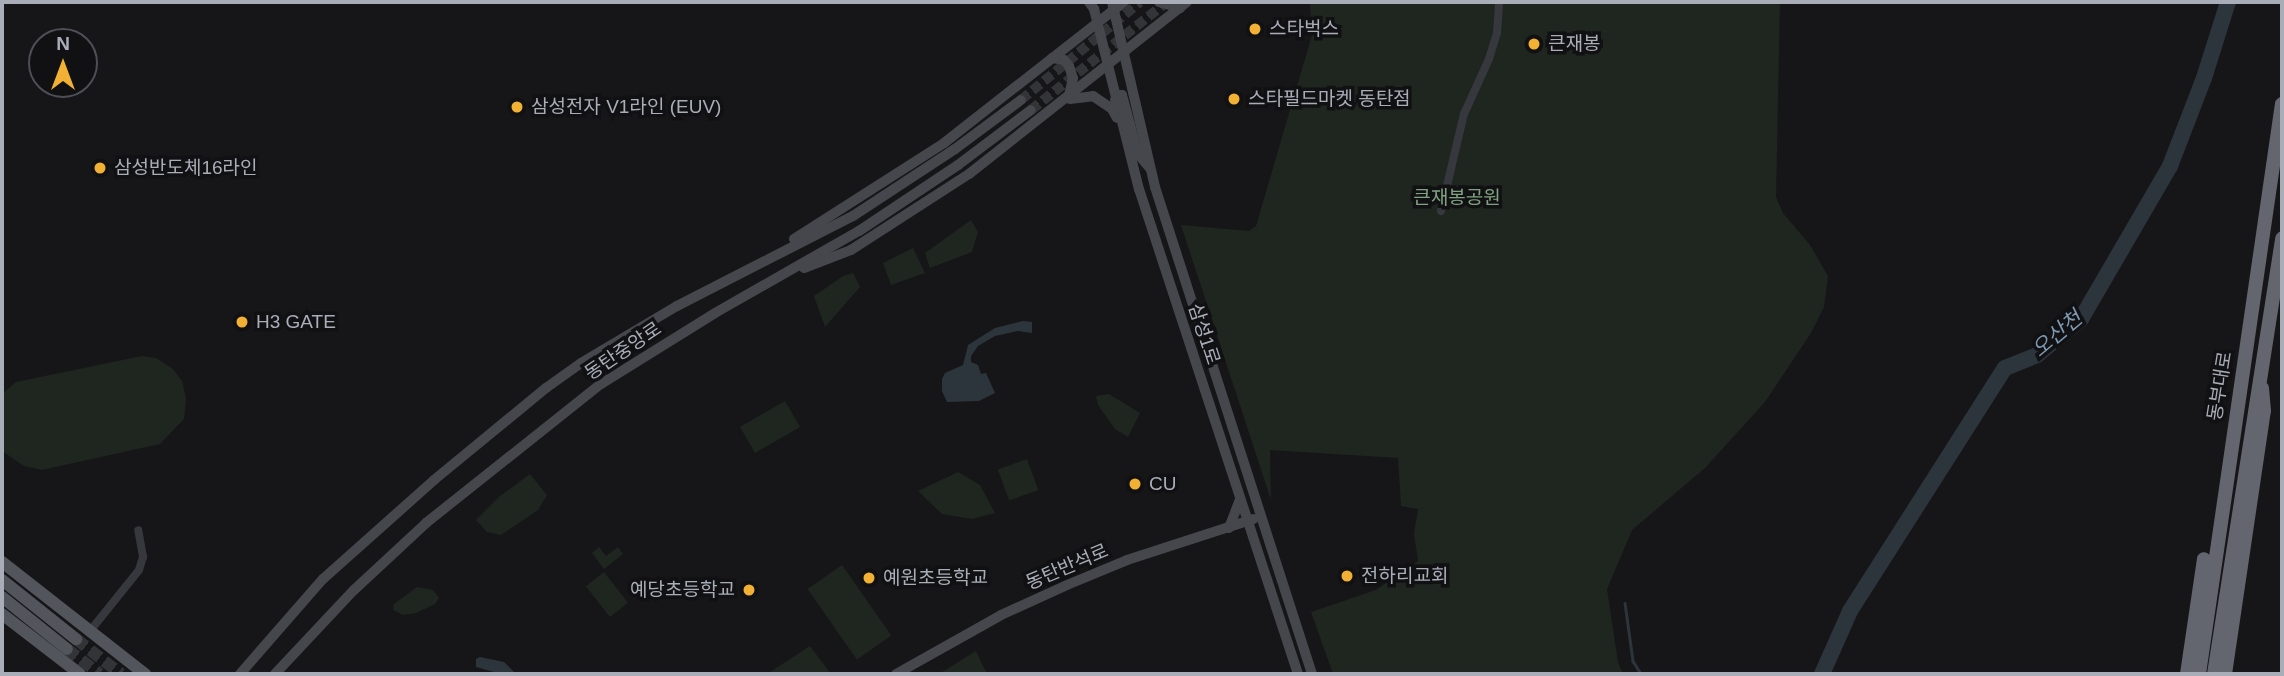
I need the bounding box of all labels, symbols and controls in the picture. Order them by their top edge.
place label: 스타벅스 [1269,18,1339,40]
marker: 스타벅스 [1247,21,1263,37]
north arrow [28,28,98,98]
text: N [56,33,70,54]
place label: 큰재봉 [1548,33,1600,55]
marker: 큰재봉 [1526,36,1542,52]
place label: 스타필드마켓 동탄점 [1248,88,1411,110]
marker: 스타필드마켓 동탄점 [1226,91,1242,107]
place label: 삼성전자 V1라인 (EUV) [531,96,721,118]
marker: 삼성전자 V1라인 (EUV) [509,99,525,115]
place label: 삼성반도체16라인 [114,157,257,179]
marker: 삼성반도체16라인 [92,160,108,176]
park label: 큰재봉공원 [1413,187,1501,209]
street label: 삼성1로 [1183,301,1225,367]
water label: 오산천 [2027,306,2087,362]
place label: H3 GATE [256,311,336,333]
marker: H3 GATE [234,314,250,330]
street label: 동탄중앙로 [580,317,666,385]
street label: 동부대로 [2203,350,2237,422]
place label: CU [1149,473,1176,495]
marker: CU [1127,476,1143,492]
street label: 동탄반석로 [1022,539,1112,595]
place label: 전하리교회 [1361,565,1448,587]
place label: 예원초등학교 [883,567,988,589]
marker: 전하리교회 [1339,568,1355,584]
marker: 예원초등학교 [861,570,877,586]
place label: 예당초등학교 [630,579,735,601]
marker: 예당초등학교 [741,582,757,598]

